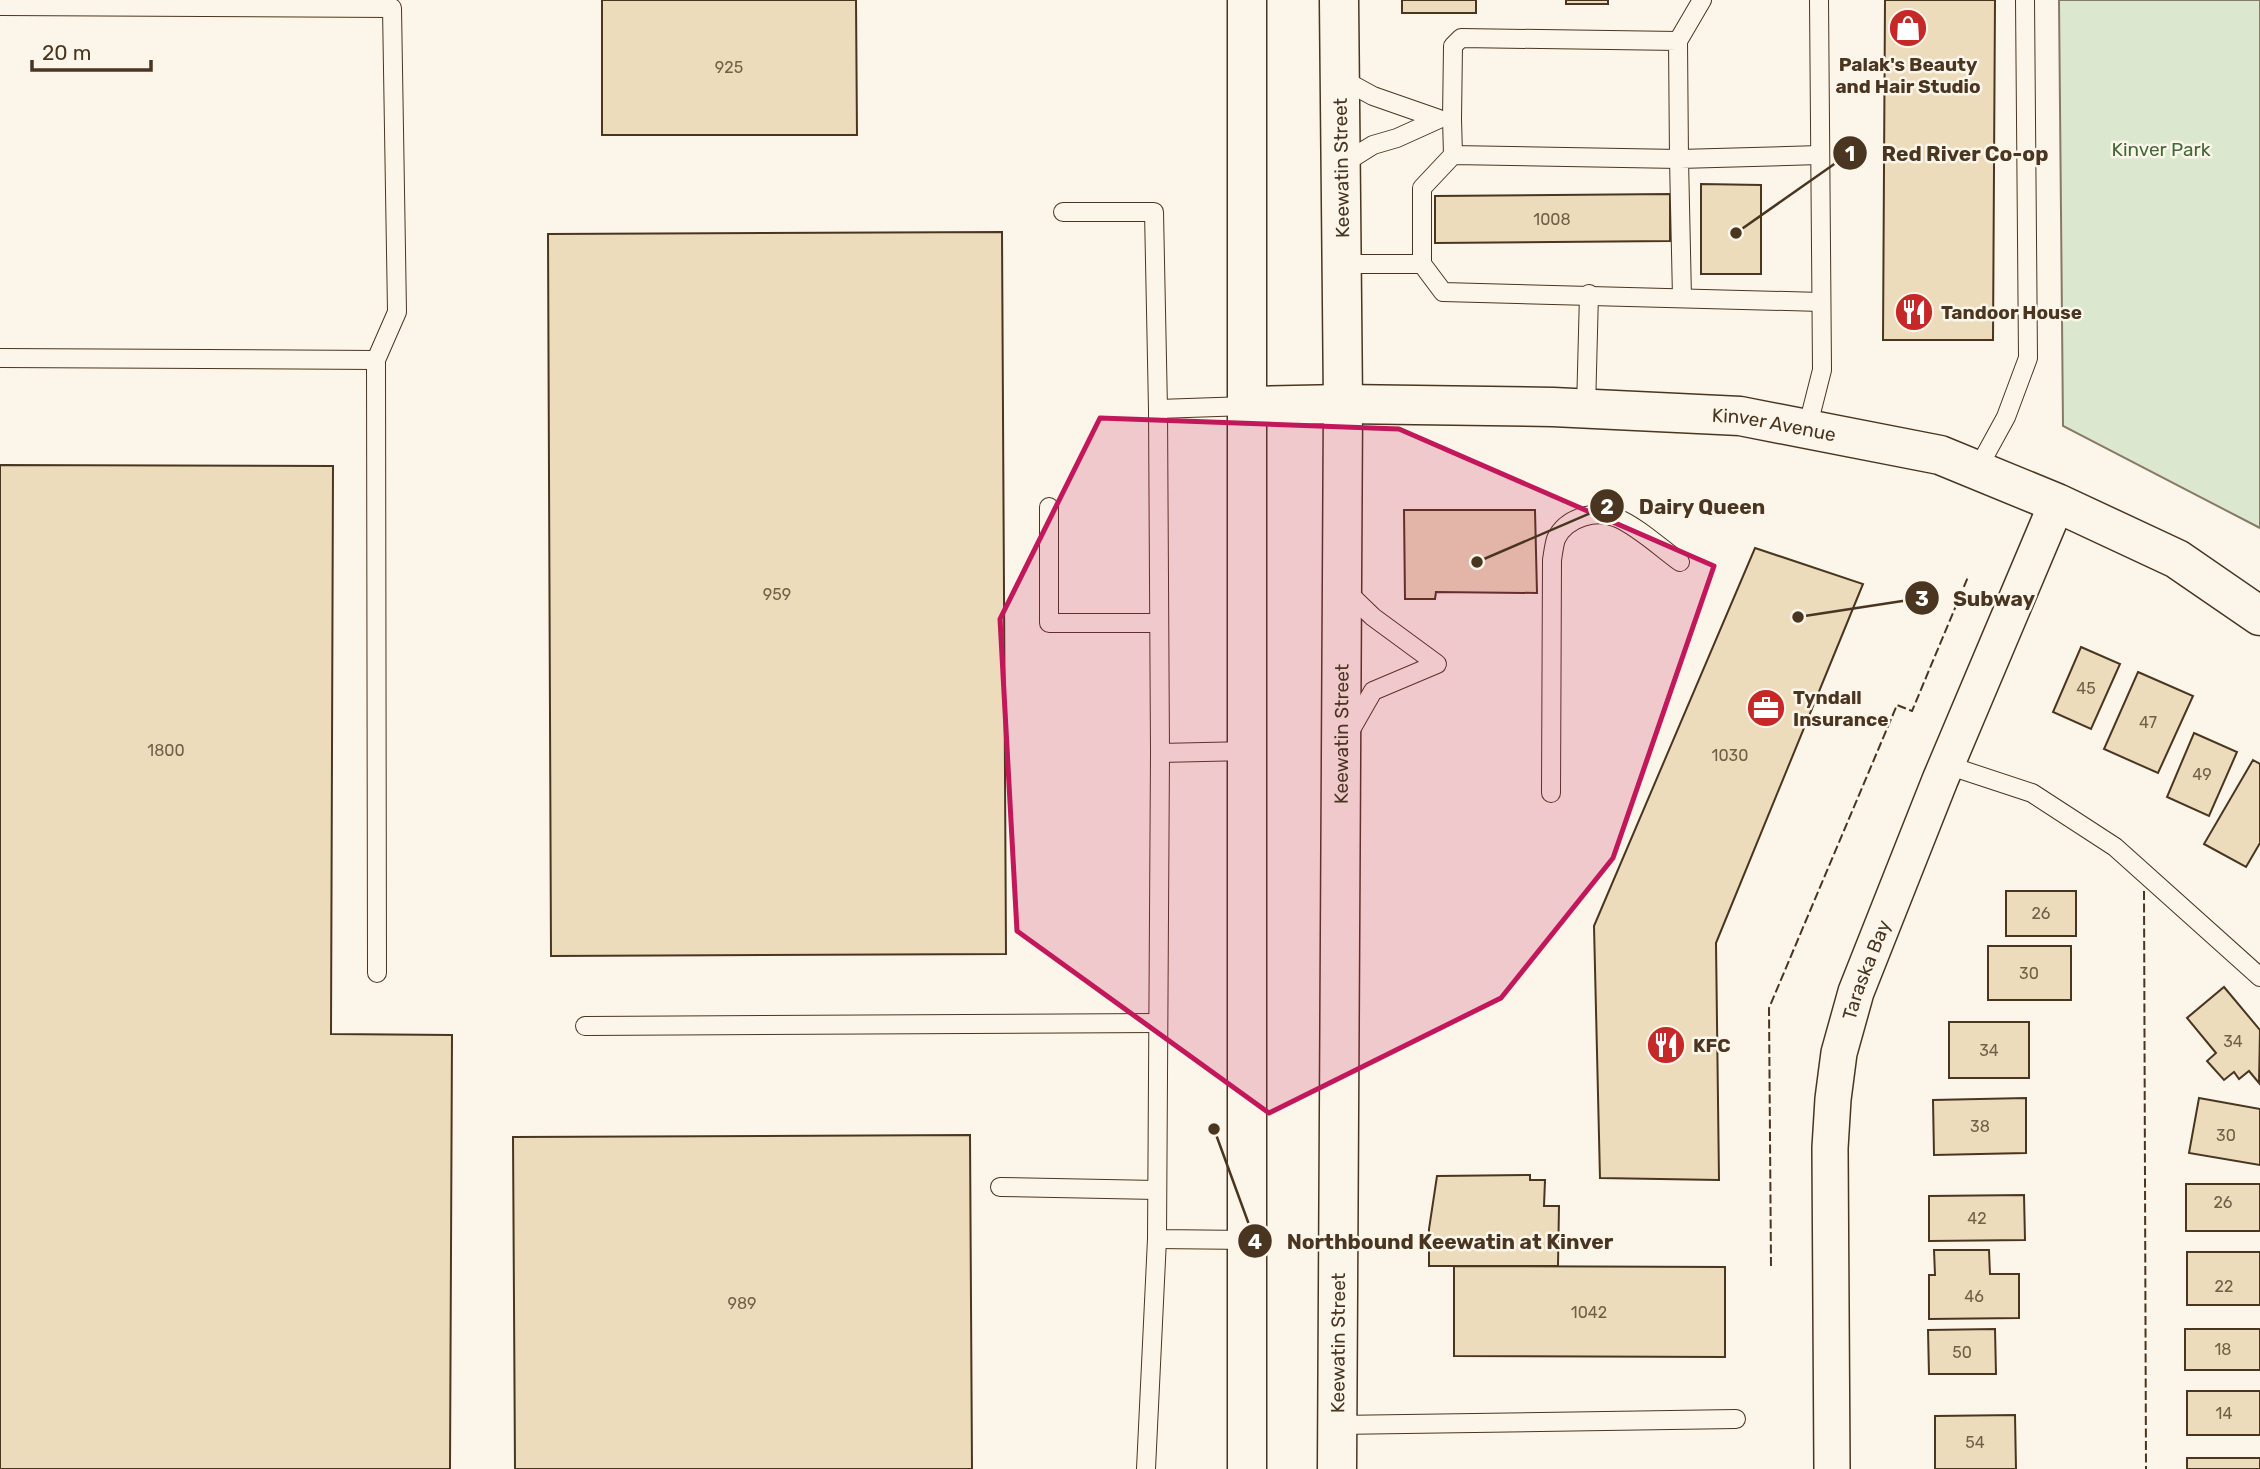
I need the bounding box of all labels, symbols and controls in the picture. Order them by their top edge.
shop icon: Palak's Beauty and Hair Studio [1887,7,1929,49]
scale bar [32,28,150,72]
text: 20 m [42,40,91,65]
place label: Palak's Beauty and Hair Studio [1835,53,1981,98]
house number: 925 [715,58,743,77]
street label: Keewatin Street [1329,97,1354,238]
callout: Red River Co-op [1832,132,2062,174]
park label: Kinver Park [2111,138,2211,161]
text: 1 [1845,141,1855,166]
text: Red River Co-op [1882,141,2048,166]
house number: 1008 [1533,210,1571,229]
restaurant icon: Tandoor House [1893,291,1935,333]
place label: Tandoor House [1941,301,2082,324]
street label: Kinver Avenue [1711,404,1838,446]
callout: Dairy Queen [1589,485,1779,527]
text: 2 [1600,494,1614,519]
text: Dairy Queen [1639,494,1765,519]
callout: Subway [1904,577,2049,619]
house number: 959 [763,585,791,604]
text: 3 [1915,586,1929,611]
text: Subway [1953,586,2036,611]
street label: Keewatin Street [1330,663,1354,804]
house number: 45 [2076,679,2096,698]
place label: Tyndall Insurance [1793,686,1888,731]
office icon: Tyndall Insurance [1745,687,1787,729]
house number: 47 [2139,713,2157,732]
house number: 1800 [147,741,185,760]
house number: 1030 [1712,746,1748,765]
house number: 49 [2192,765,2212,784]
house number: 26 [2031,904,2051,923]
street label: Taraska Bay [1838,917,1895,1023]
house number: 30 [2019,964,2039,983]
restaurant icon: KFC [1645,1024,1687,1066]
house number: 34 [2223,1032,2243,1051]
place label: KFC [1693,1034,1731,1057]
house number: 34 [1979,1041,1999,1060]
house number: 38 [1970,1117,1990,1136]
house number: 30 [2216,1126,2236,1145]
house number: 26 [2213,1193,2233,1212]
house number: 42 [1967,1209,1987,1228]
callout: Northbound Keewatin at Kinver [1238,1220,1628,1262]
text: 4 [1248,1229,1262,1254]
text: Northbound Keewatin at Kinver [1287,1229,1614,1254]
street label: Keewatin Street [1326,1272,1350,1413]
house number: 22 [2215,1277,2233,1296]
house number: 46 [1964,1287,1984,1306]
house number: 989 [727,1294,757,1313]
house number: 1042 [1571,1303,1607,1322]
house number: 18 [2214,1340,2232,1359]
house number: 50 [1952,1343,1972,1362]
house number: 14 [2216,1404,2232,1423]
house number: 54 [1965,1433,1985,1452]

